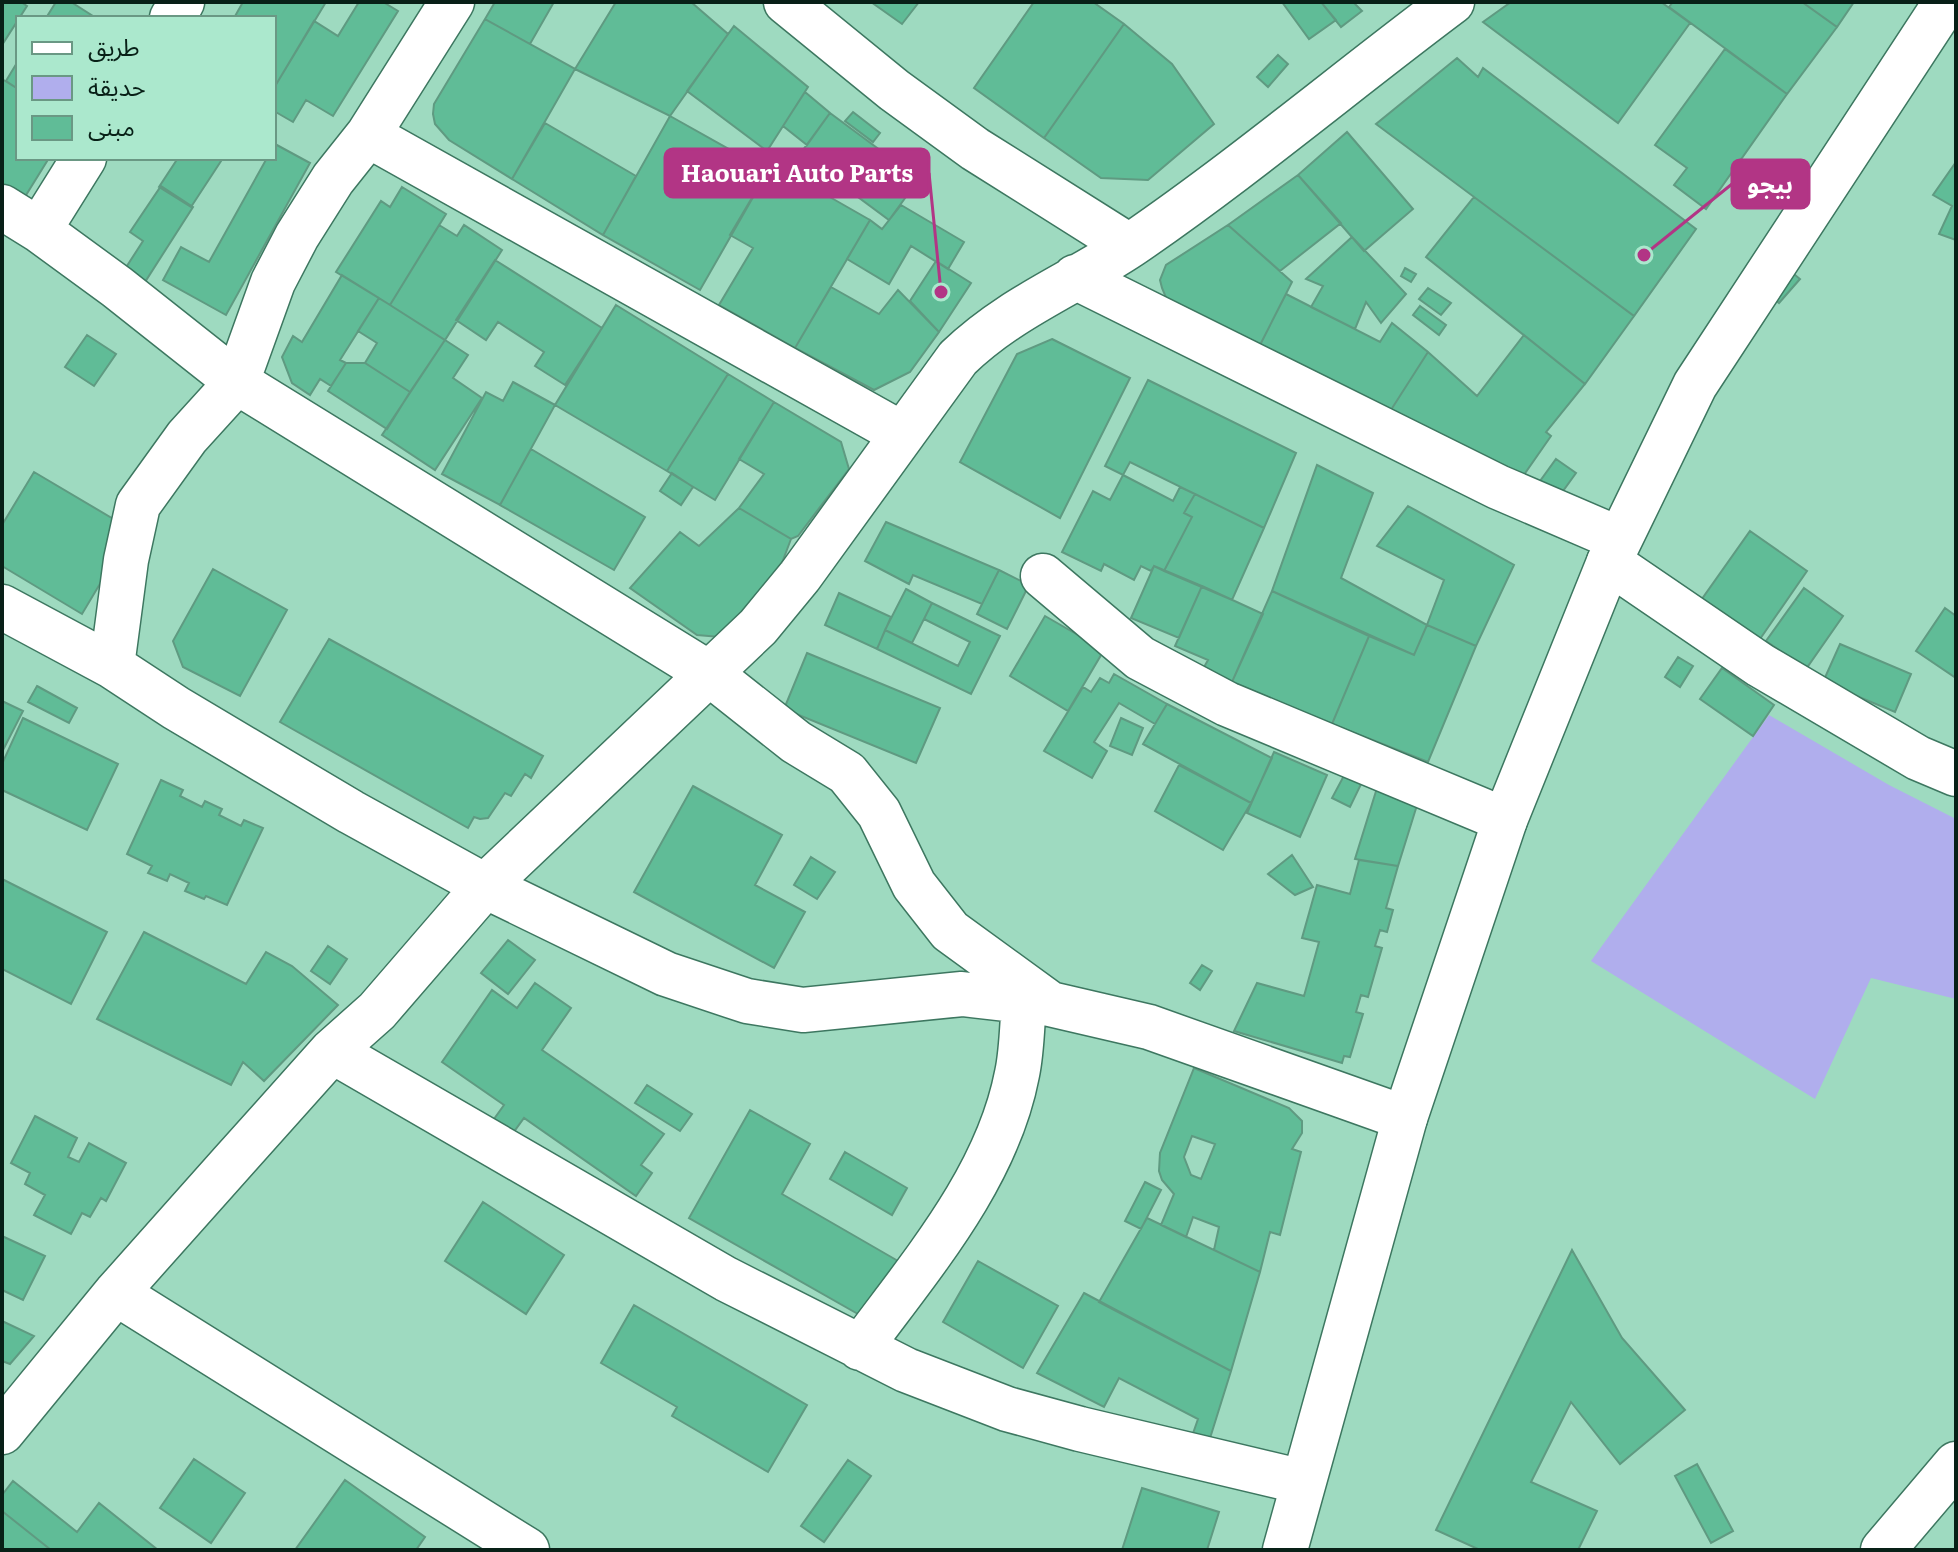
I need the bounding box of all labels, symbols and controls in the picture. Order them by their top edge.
legend [16,16,276,160]
text: طريق [88,28,140,63]
text: حديقة [88,68,146,103]
text: مبنى [88,108,135,143]
callout: Haouari Auto Parts [665,149,929,197]
text: Haouari Auto Parts [681,154,913,189]
callout: بيجو [1732,160,1809,208]
text: بيجو [1747,165,1793,200]

